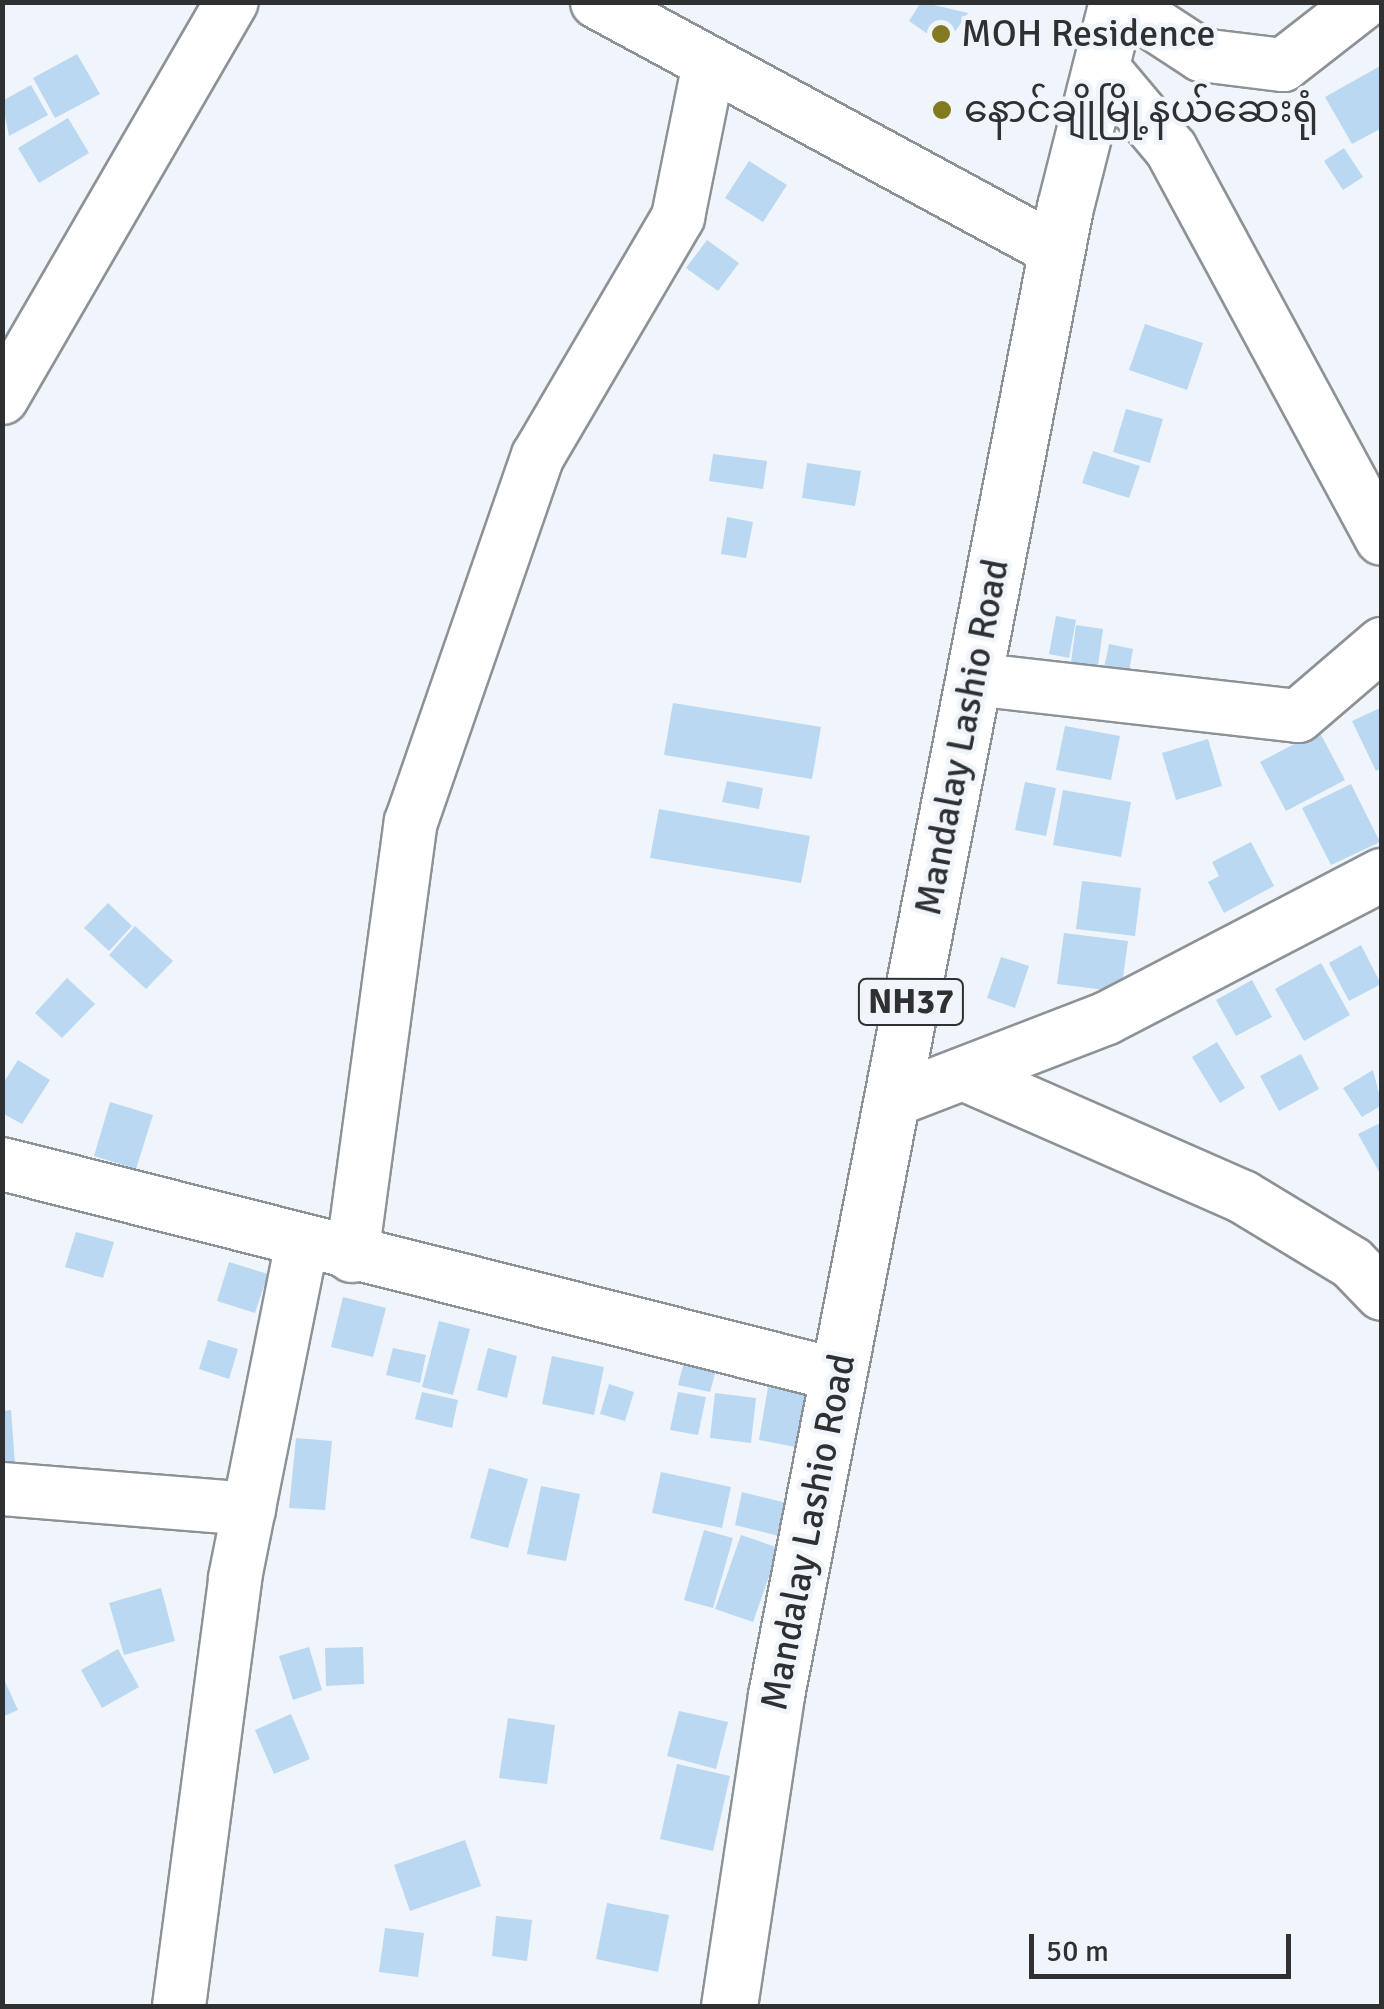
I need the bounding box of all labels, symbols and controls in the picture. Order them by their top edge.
place label: MOH Residence [961,11,1216,57]
marker: MOH Residence [930,23,952,45]
place label: နောင်ချိုမြို့နယ်ဆေးရုံ [964,87,1318,133]
marker: နောင်ချိုမြို့နယ်ဆေးရုံ [929,97,955,123]
street label: Mandalay Lashio Road [905,555,1019,919]
road number: NH37 [856,972,966,1032]
street label: Mandalay Lashio Road [751,1350,865,1714]
scale bar [1034,1914,1296,1976]
text: 50 m [1046,1933,1109,1970]

